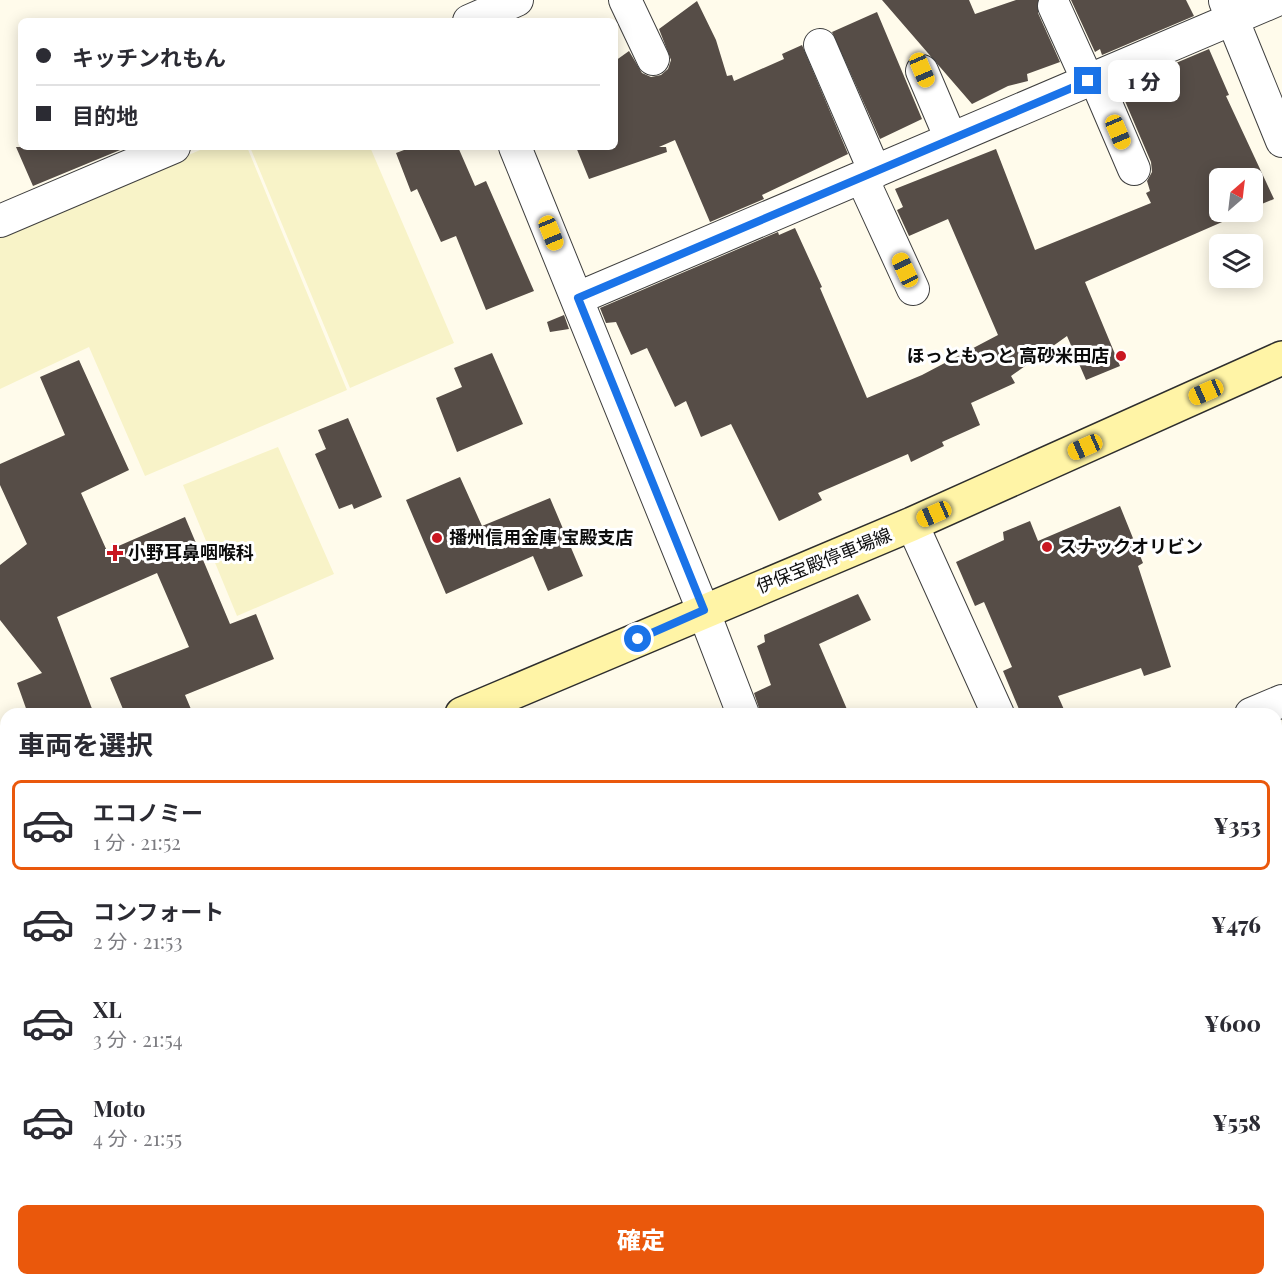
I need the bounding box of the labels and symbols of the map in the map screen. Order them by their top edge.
car [907,50,937,90]
callout: 1 分 [1109,60,1181,102]
route end [1074,67,1101,94]
car [1103,112,1133,152]
north arrow [1209,168,1263,222]
car [536,213,566,253]
car [889,250,921,290]
place label: ほっともっと 高砂米田店 [907,343,1109,367]
marker: ほっともっと 高砂米田店 [1114,349,1128,363]
car [1186,376,1226,408]
car [1065,431,1105,463]
car [914,498,954,530]
street label: 伊保宝殿停車場線 [752,522,895,598]
place label: 播州信用金庫 宝殿支店 [449,525,633,549]
marker: 播州信用金庫 宝殿支店 [430,531,444,545]
place label: スナックオリビン [1059,534,1203,558]
place label: 小野耳鼻咽喉科 [128,540,254,564]
marker: スナックオリビン [1040,540,1054,554]
marker: 小野耳鼻咽喉科 [106,544,124,562]
route start [624,625,651,652]

